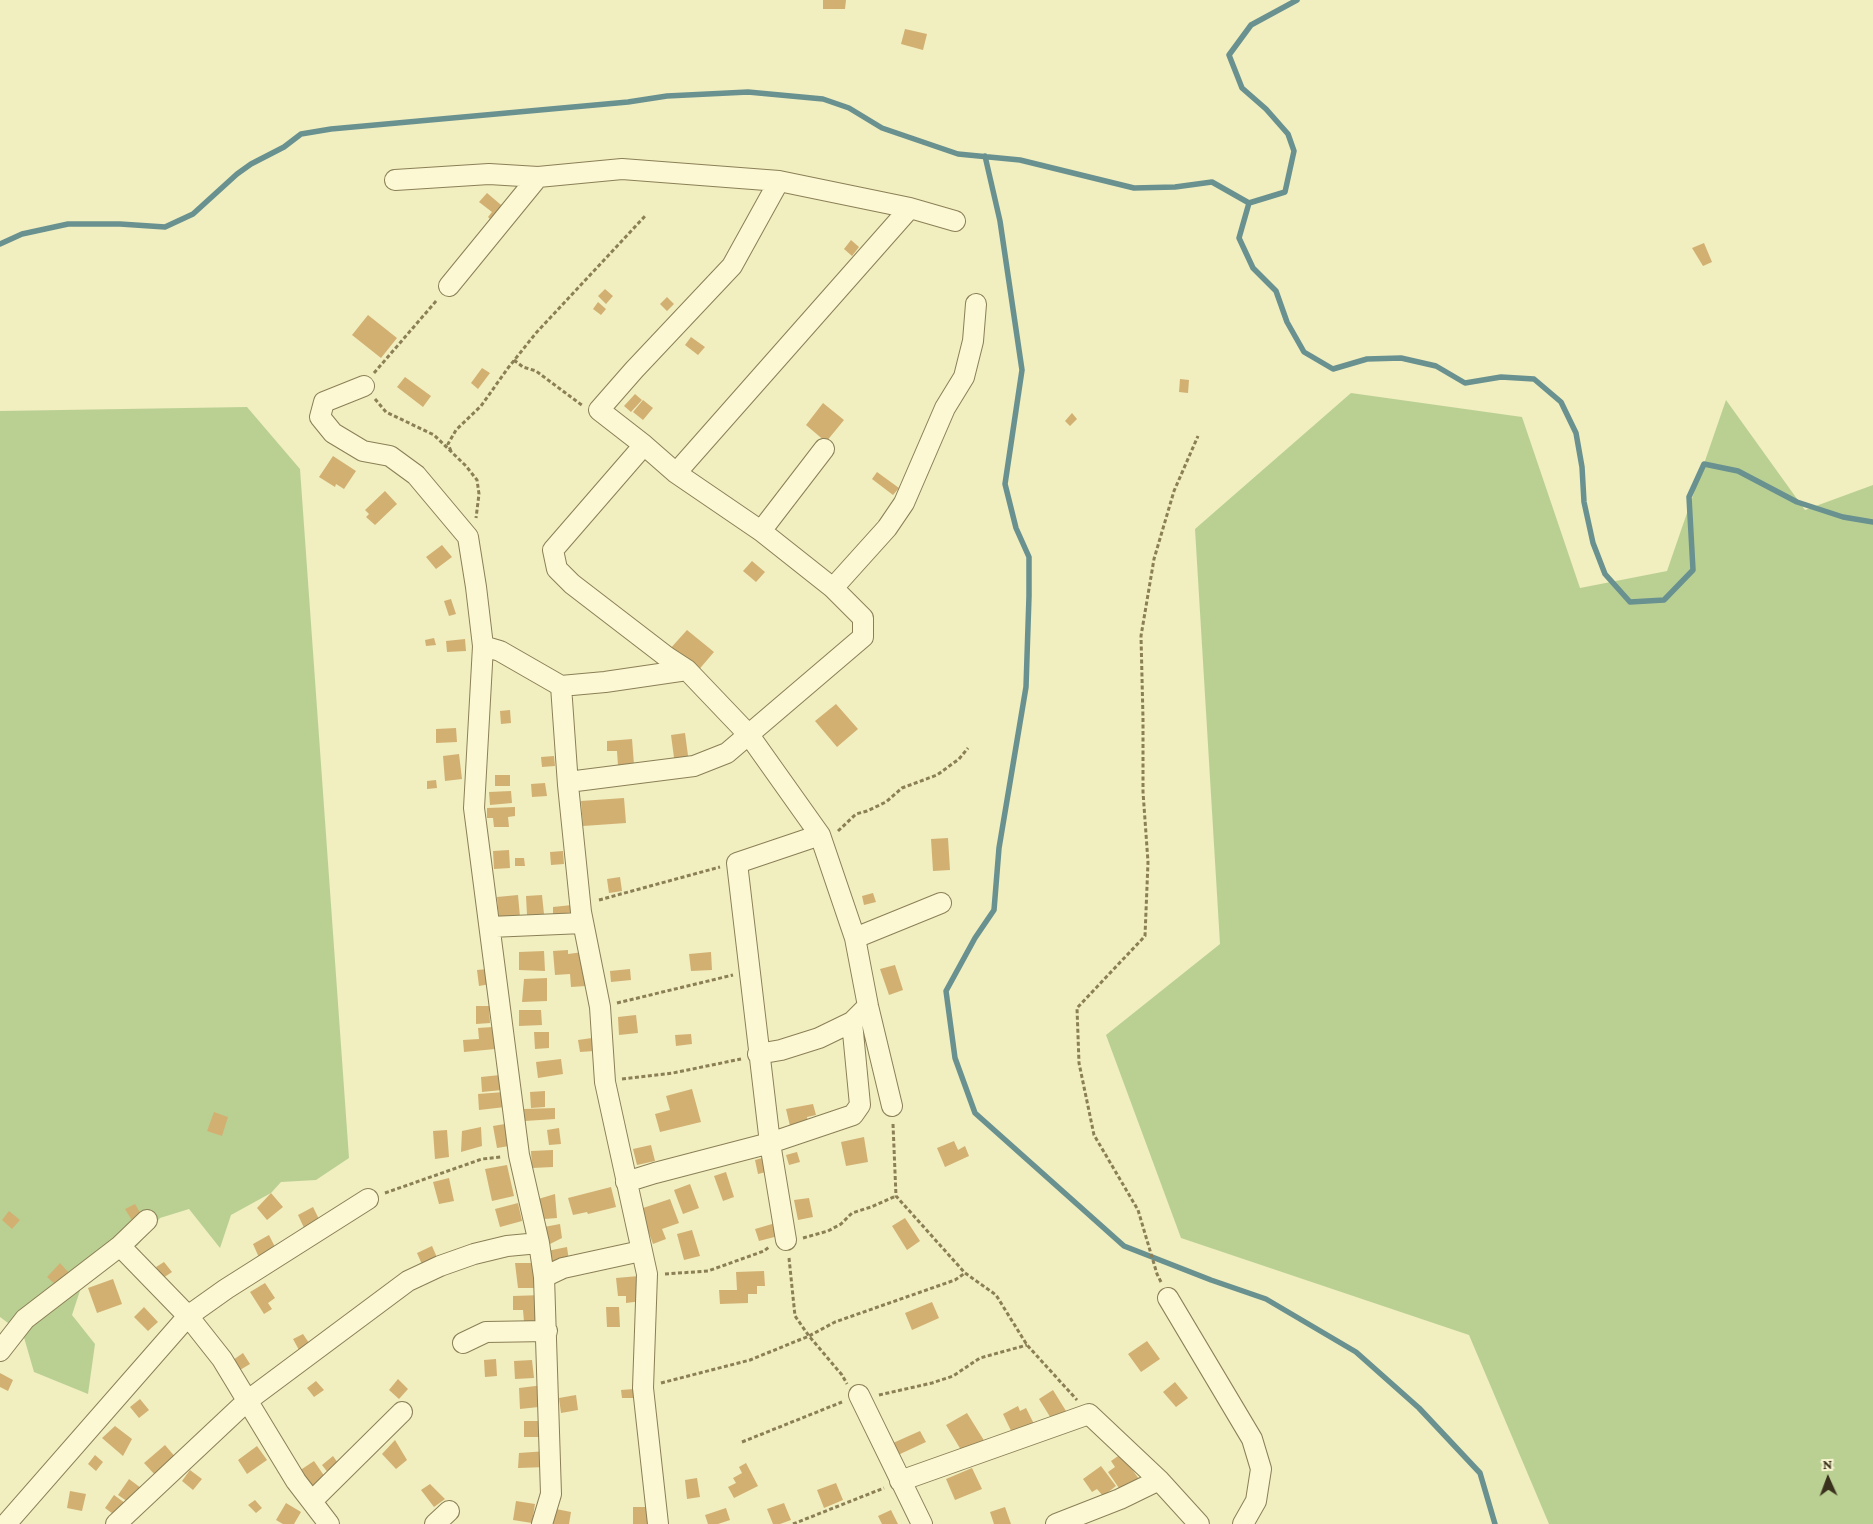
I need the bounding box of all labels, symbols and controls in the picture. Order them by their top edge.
north arrow [1803,1454,1853,1504]
text: N [1822,1456,1833,1472]

